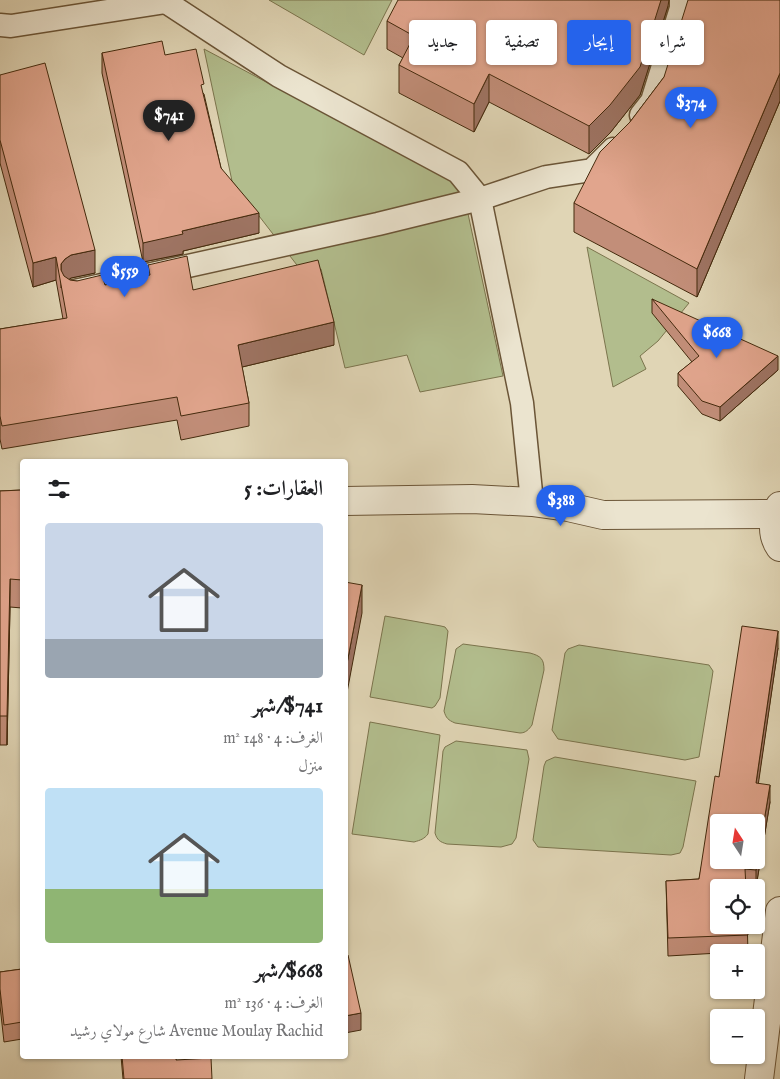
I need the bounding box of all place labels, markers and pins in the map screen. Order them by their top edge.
pin: $374 [661,86,721,129]
pin: $741 [139,100,199,142]
pin: $559 [95,256,155,298]
pin: $668 [687,316,747,359]
pin: $388 [531,484,591,527]

